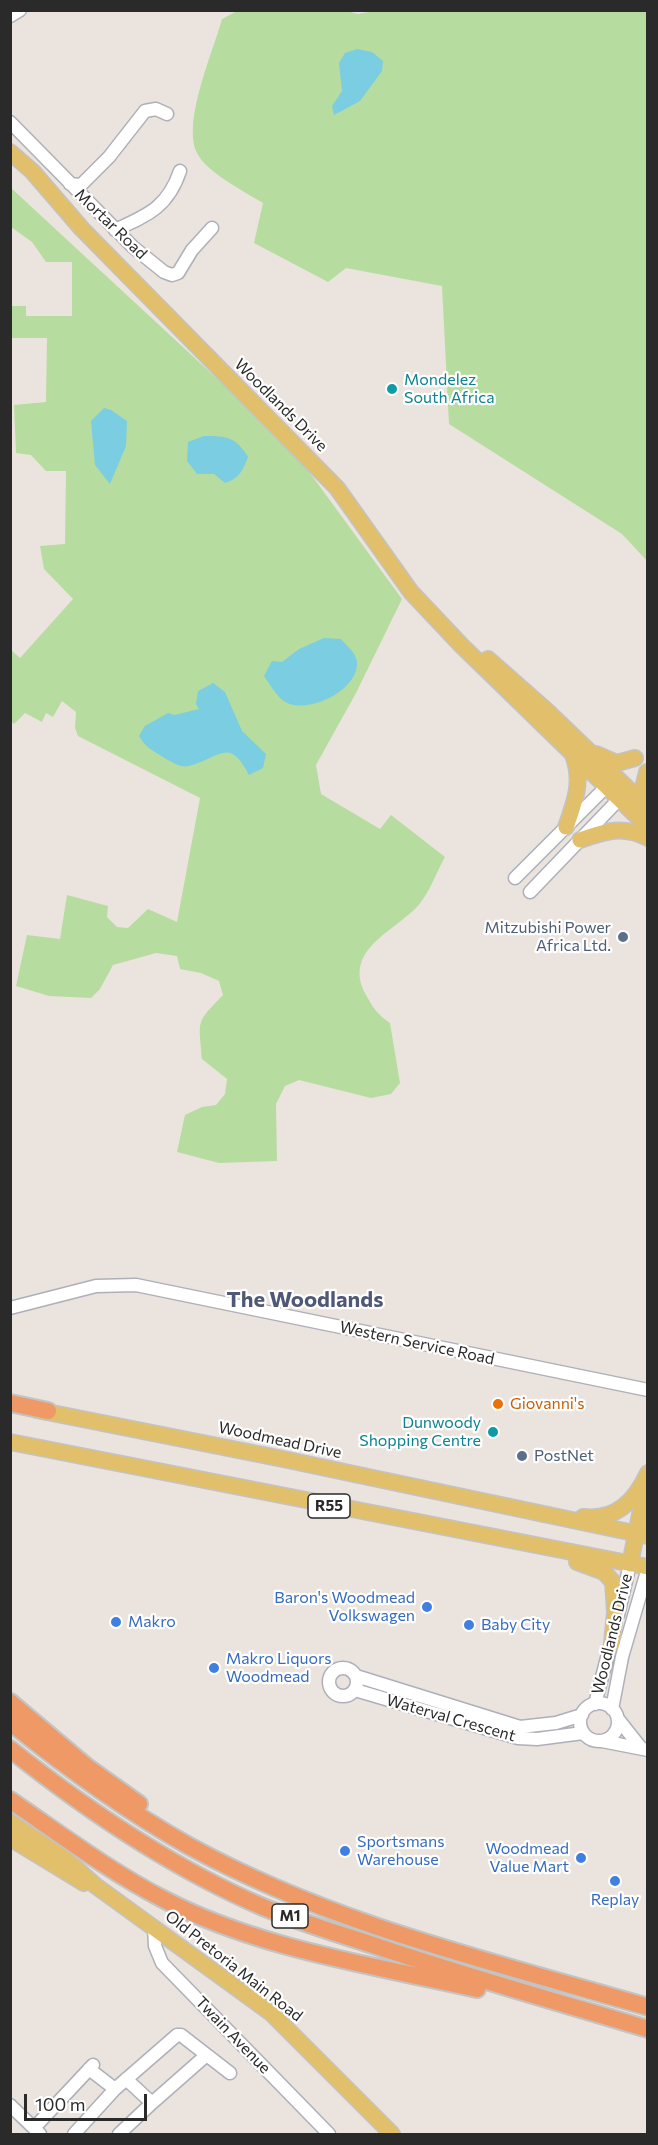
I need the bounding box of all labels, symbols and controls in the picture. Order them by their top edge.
street label: Mortar Road [71,185,151,263]
street label: Woodlands Drive [231,355,331,455]
place label: Mondelez South Africa [404,370,494,408]
marker: Mondelez South Africa [385,382,399,396]
place label: Mitzubishi Power Africa Ltd. [485,918,611,956]
marker: Mitzubishi Power Africa Ltd. [616,930,630,944]
district label: The Woodlands [227,1287,383,1313]
street label: Western Service Road [338,1317,496,1369]
place label: Giovanni's [510,1394,584,1414]
marker: Giovanni's [491,1397,505,1411]
place label: Dunwoody Shopping Centre [359,1413,481,1451]
street label: Woodmead Drive [217,1418,343,1462]
marker: Dunwoody Shopping Centre [486,1425,500,1439]
place label: PostNet [534,1446,594,1466]
marker: PostNet [515,1449,529,1463]
road number: R55 [308,1494,350,1518]
street label: Woodlands Drive [588,1572,636,1696]
place label: Baron's Woodmead Volkswagen [274,1588,415,1626]
marker: Baron's Woodmead Volkswagen [420,1600,434,1614]
place label: Makro [128,1612,176,1632]
marker: Makro [109,1615,123,1629]
place label: Baby City [481,1615,550,1635]
marker: Baby City [462,1618,476,1632]
place label: Makro Liquors Woodmead [226,1649,331,1687]
marker: Makro Liquors Woodmead [207,1661,221,1675]
street label: Waterval Crescent [384,1690,518,1746]
place label: Sportsmans Warehouse [357,1832,444,1870]
place label: Woodmead Value Mart [485,1839,569,1877]
marker: Sportsmans Warehouse [338,1844,352,1858]
marker: Woodmead Value Mart [574,1851,588,1865]
marker: Replay [608,1874,622,1888]
place label: Replay [591,1890,639,1910]
road number: M1 [272,1904,308,1928]
street label: Old Pretoria Main Road [161,1906,307,2026]
street label: Twain Avenue [191,1992,275,2078]
scale bar [27,2082,150,2120]
text: 100 m [35,2093,85,2115]

